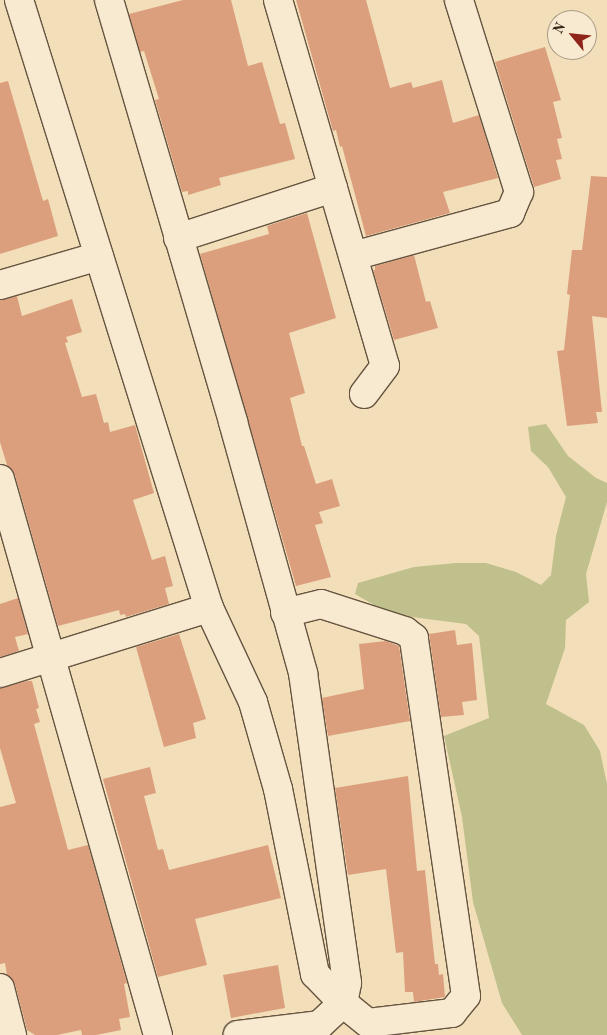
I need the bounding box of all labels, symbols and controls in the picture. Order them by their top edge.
north arrow [547,10,597,60]
text: N [551,20,568,36]

